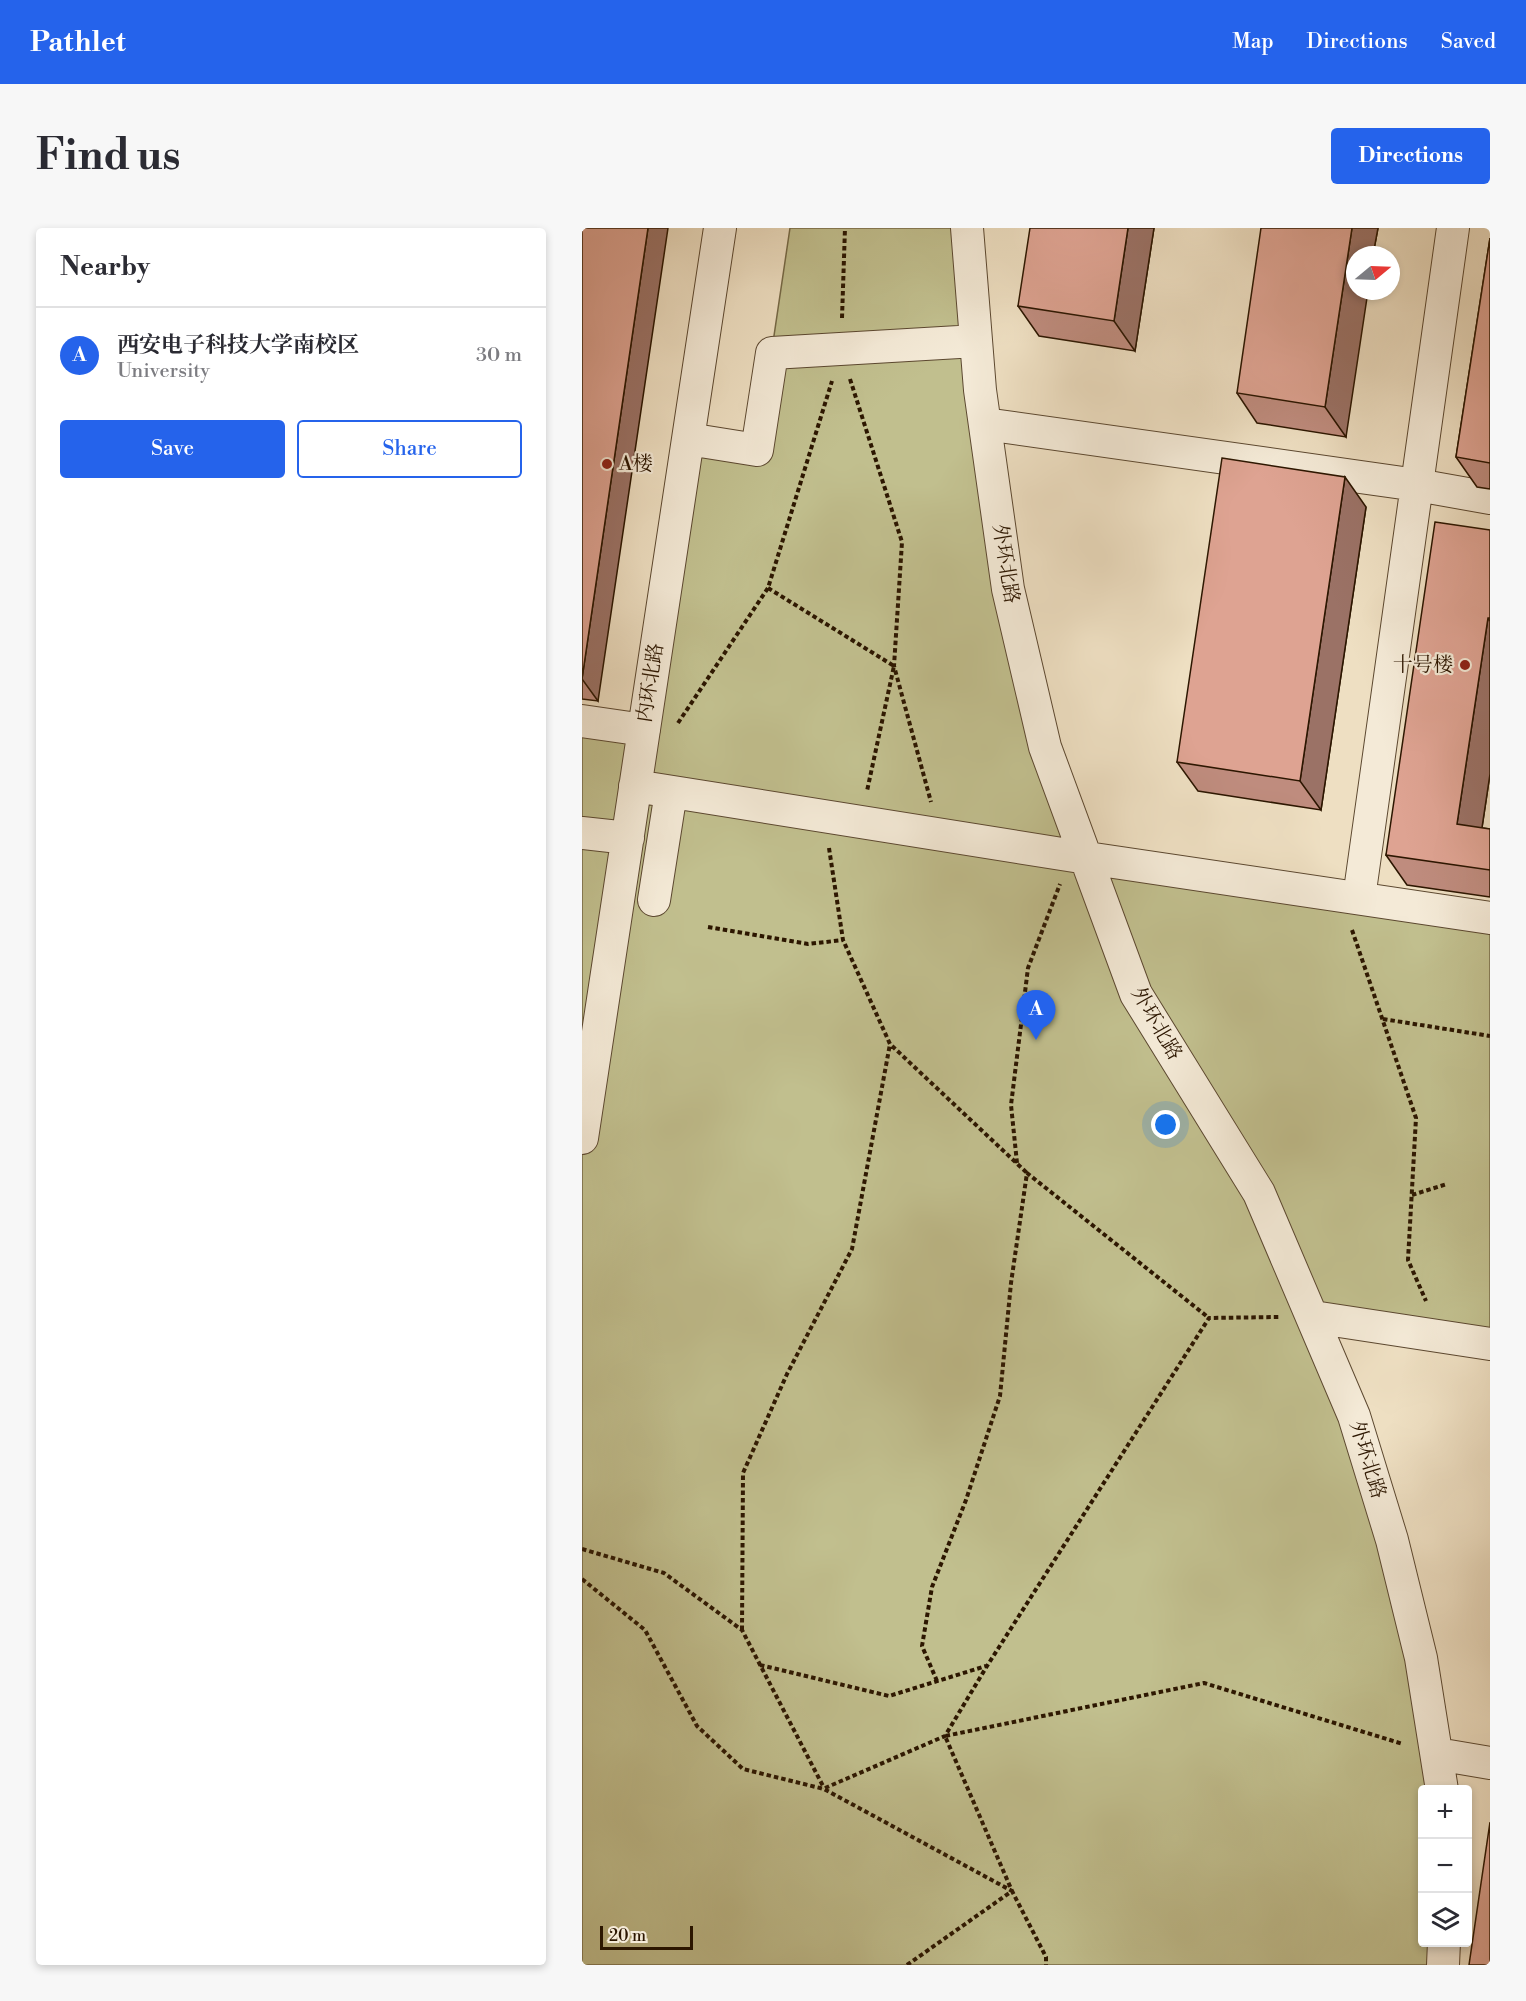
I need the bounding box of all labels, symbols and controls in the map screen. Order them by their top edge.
text: Pathlet [30,25,126,60]
text: Map [1232,29,1274,55]
text: Directions [1307,29,1408,55]
text: Saved [1441,29,1496,55]
button: Directions [1331,128,1490,184]
text: Find us [36,130,180,183]
north arrow [1346,246,1400,300]
text: Nearby [60,251,150,283]
text: 西安电子科技大学南校区 [117,332,359,359]
text: A [72,343,87,368]
text: 30 m [476,343,522,368]
text: University [117,359,210,384]
button: Save [60,420,285,478]
button: Share [297,420,522,478]
place label: A楼 [618,452,653,477]
marker: A楼 [600,457,614,471]
street label: 外环北路 [986,523,1024,605]
street label: 内环北路 [632,642,670,724]
place label: 十号楼 [1393,653,1453,678]
marker: 十号楼 [1458,658,1472,672]
street label: 外环北路 [1125,983,1187,1065]
pin: A [1016,990,1056,1040]
your location [1151,1110,1180,1139]
street label: 外环北路 [1343,1418,1391,1502]
map controls [1418,1785,1472,1947]
button: + [1418,1785,1472,1839]
button: − [1418,1839,1472,1893]
button: layers [1418,1893,1472,1947]
scale bar [600,1923,693,1950]
text: 20 m [609,1926,646,1946]

